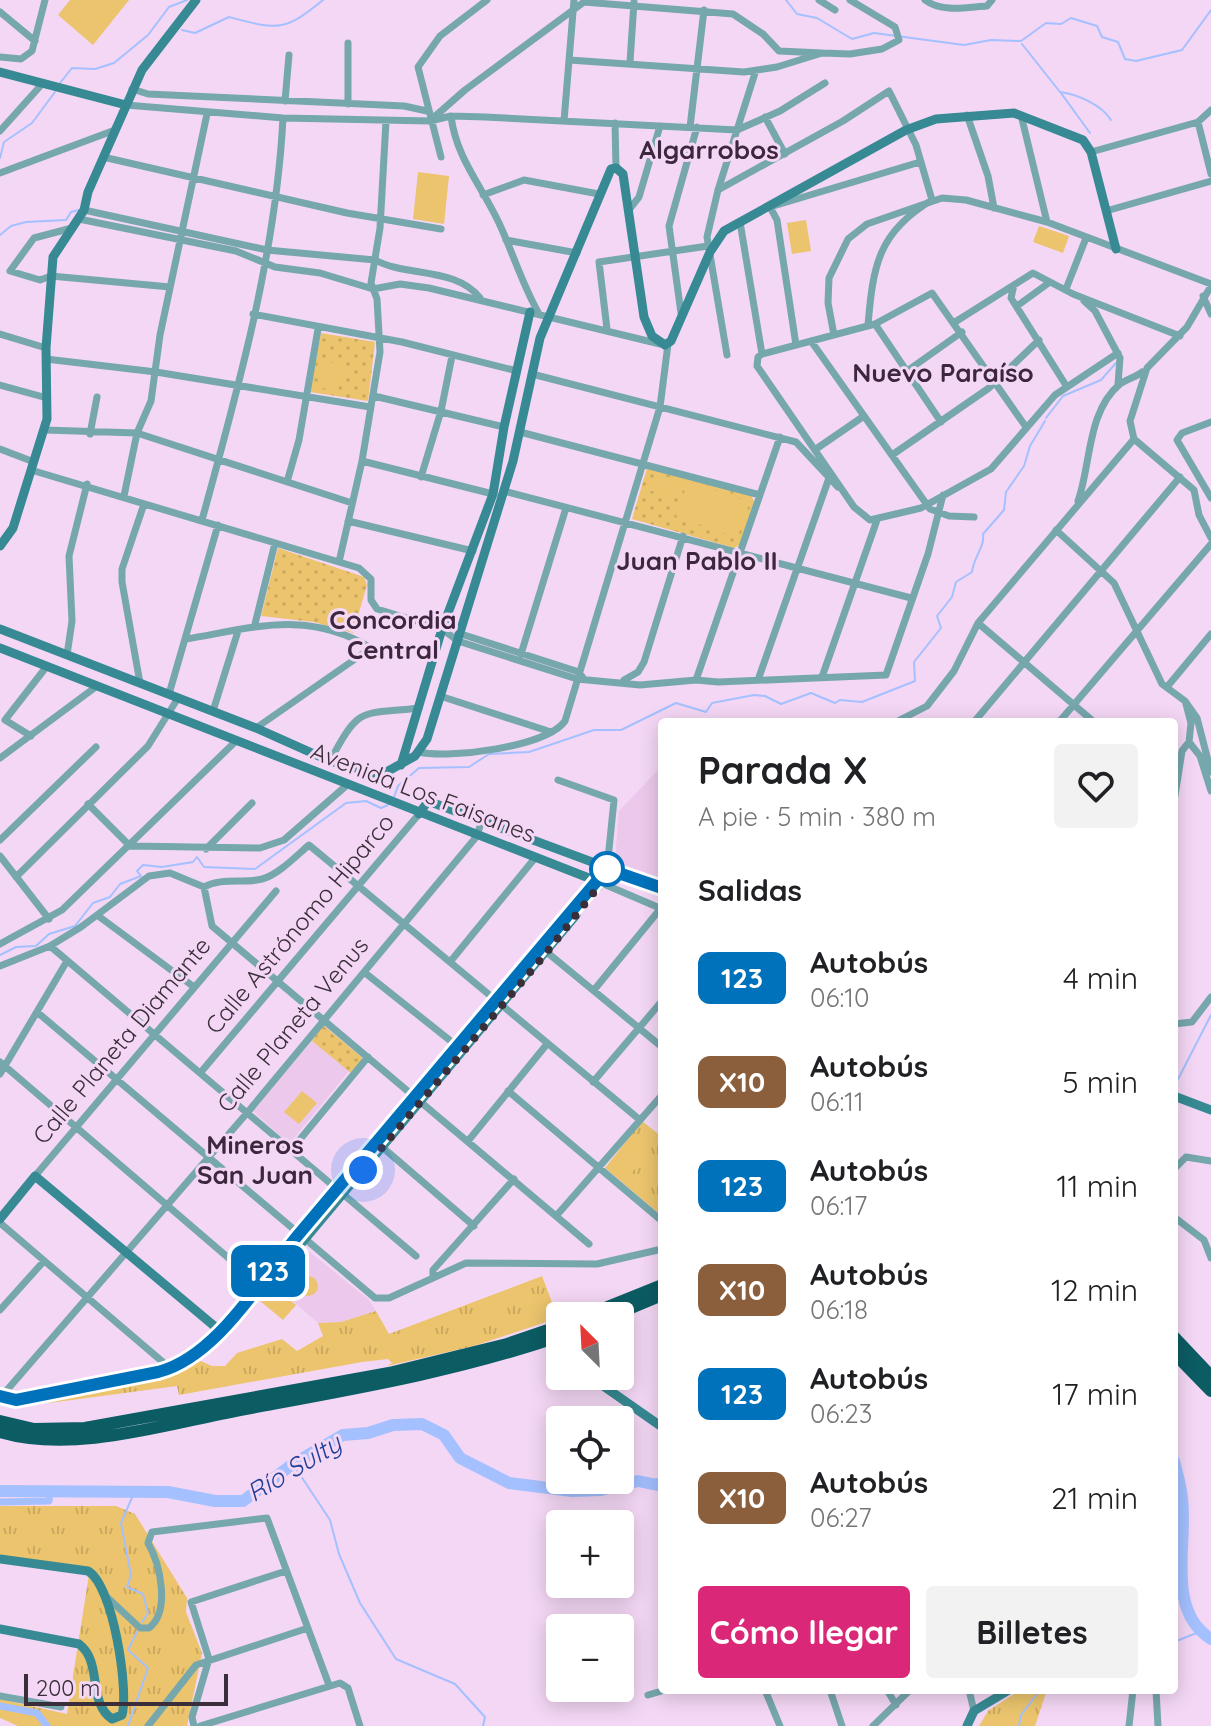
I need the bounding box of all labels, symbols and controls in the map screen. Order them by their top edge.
district label: Algarrobos [639,133,779,166]
district label: Nuevo Paraíso [852,356,1034,389]
district label: Juan Pablo II [616,544,778,577]
district label: Concordia Central [329,603,457,666]
street label: Avenida Los Faisanes [307,735,540,849]
button: heart [1054,744,1138,828]
text: Parada X [698,746,868,794]
text: A pie · 5 min · 380 m [698,800,936,833]
street label: Calle Astrónomo Hiparco [198,807,400,1040]
unlabelled marker [590,852,624,886]
text: Salidas [698,871,802,909]
street label: Calle Planeta Venus [210,930,374,1118]
street label: Calle Planeta Diamante [26,931,217,1150]
text: Autobús [810,943,928,981]
text: 4 min [1063,959,1138,997]
text: 123 [721,960,763,995]
text: 06:10 [810,981,869,1014]
text: Autobús [810,1047,928,1085]
text: 5 min [1062,1063,1138,1101]
text: X10 [719,1064,765,1099]
text: 06:11 [810,1085,864,1118]
district label: Mineros San Juan [197,1128,313,1191]
your location [343,1150,383,1190]
text: Autobús [810,1151,928,1189]
text: 11 min [1056,1167,1138,1205]
text: 123 [721,1168,763,1203]
text: 06:17 [810,1189,867,1222]
line badge: 123 [222,1245,314,1297]
text: 123 [247,1253,289,1288]
text: Autobús [810,1255,928,1293]
text: 12 min [1051,1271,1138,1309]
text: X10 [719,1272,765,1307]
text: 06:18 [810,1293,868,1326]
north arrow [546,1302,634,1390]
map controls [546,1302,634,1702]
text: Autobús [810,1359,928,1397]
text: 17 min [1052,1375,1138,1413]
text: 123 [721,1376,763,1411]
text: 06:23 [810,1397,872,1430]
button: locate [546,1406,634,1494]
water label: Río Sulty [240,1426,348,1509]
text: Autobús [810,1463,928,1501]
text: 21 min [1051,1479,1138,1517]
text: X10 [719,1480,765,1515]
text: 06:27 [810,1501,872,1534]
button: + [546,1510,634,1598]
button: Cómo llegar [698,1586,910,1678]
button: Billetes [926,1586,1138,1678]
button: − [546,1614,634,1702]
scale bar [24,1670,228,1706]
text: 200 m [36,1674,100,1702]

